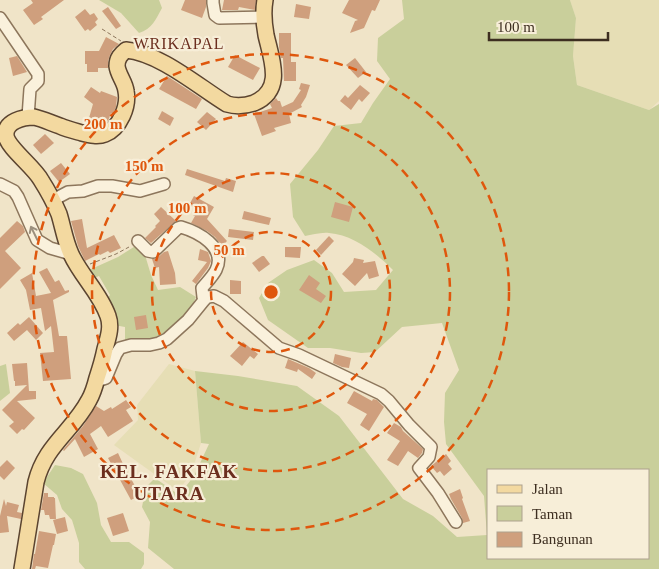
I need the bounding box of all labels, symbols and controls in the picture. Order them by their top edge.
scale bar [489,10,608,42]
text: 100 m [497,19,535,35]
district label: WRIKAPAL [134,35,224,52]
text: 200 m [84,116,123,132]
text: 150 m [125,158,164,174]
text: 100 m [168,200,207,216]
one-way arrow [28,225,38,240]
text: 50 m [213,242,245,258]
centre of rings [262,283,280,301]
district label: KEL. FAKFAK UTARA [100,461,238,504]
legend [487,469,649,559]
text: Jalan [532,481,563,497]
text: Taman [532,506,573,522]
text: Bangunan [532,531,593,547]

